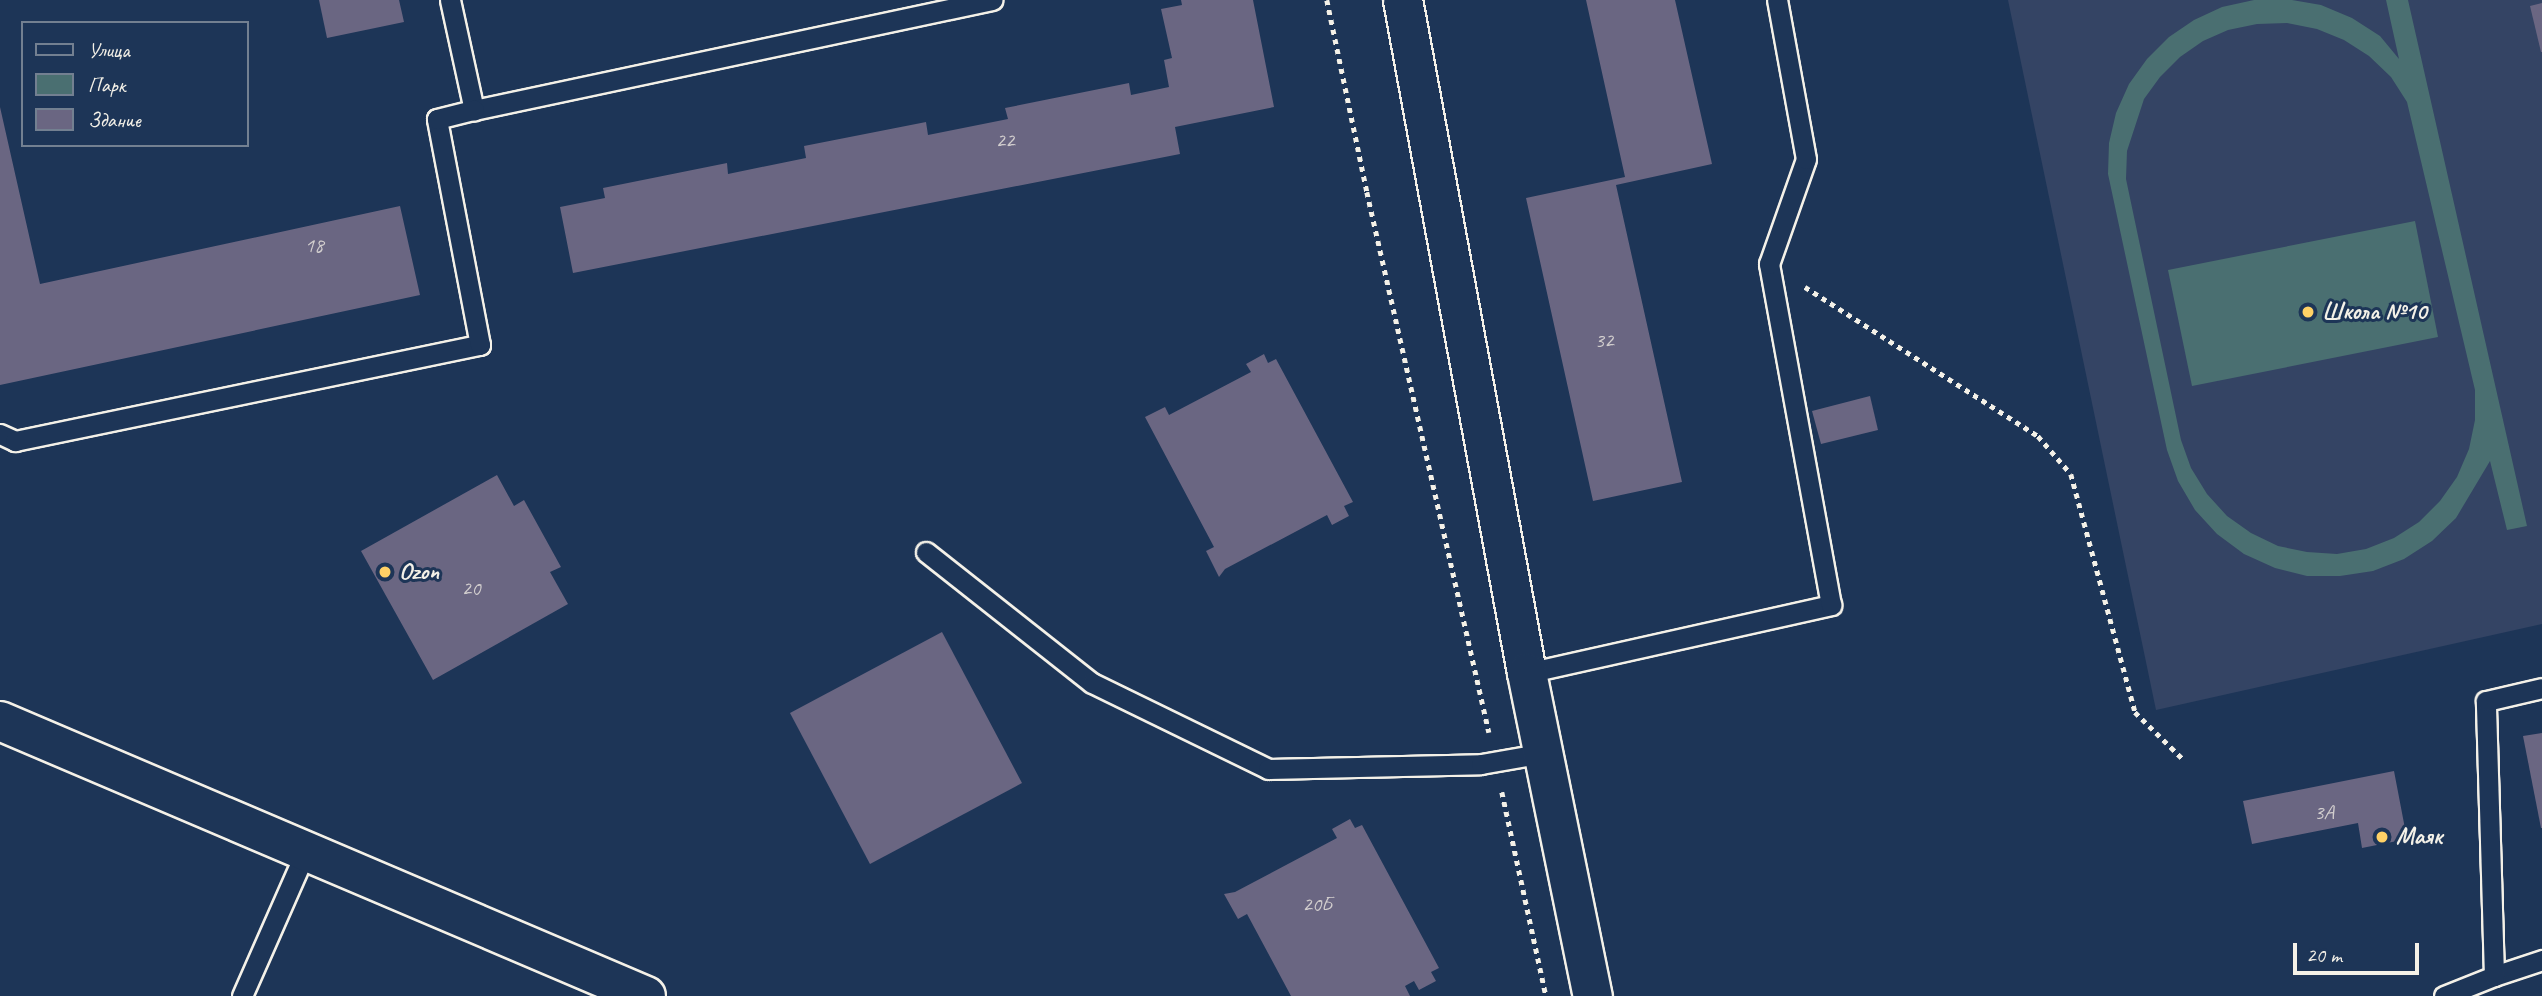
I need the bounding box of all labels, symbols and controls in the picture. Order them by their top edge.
legend [21,21,248,147]
text: Улица [88,37,130,63]
text: Парк [88,72,125,98]
text: Здание [88,107,141,133]
house number: 22 [996,127,1014,153]
house number: 18 [305,232,323,258]
place label: Школа №10 [2322,298,2426,326]
marker: Школа №10 [2300,304,2316,320]
house number: 32 [1595,327,1613,353]
place label: Ozon [399,558,439,586]
marker: Ozon [377,564,393,580]
house number: 20 [462,575,480,601]
house number: 3А [2314,799,2334,825]
place label: Маяк [2396,823,2442,851]
marker: Маяк [2374,829,2390,845]
house number: 20Б [1302,891,1332,917]
scale bar [2297,930,2423,974]
text: 20 m [2306,942,2342,968]

